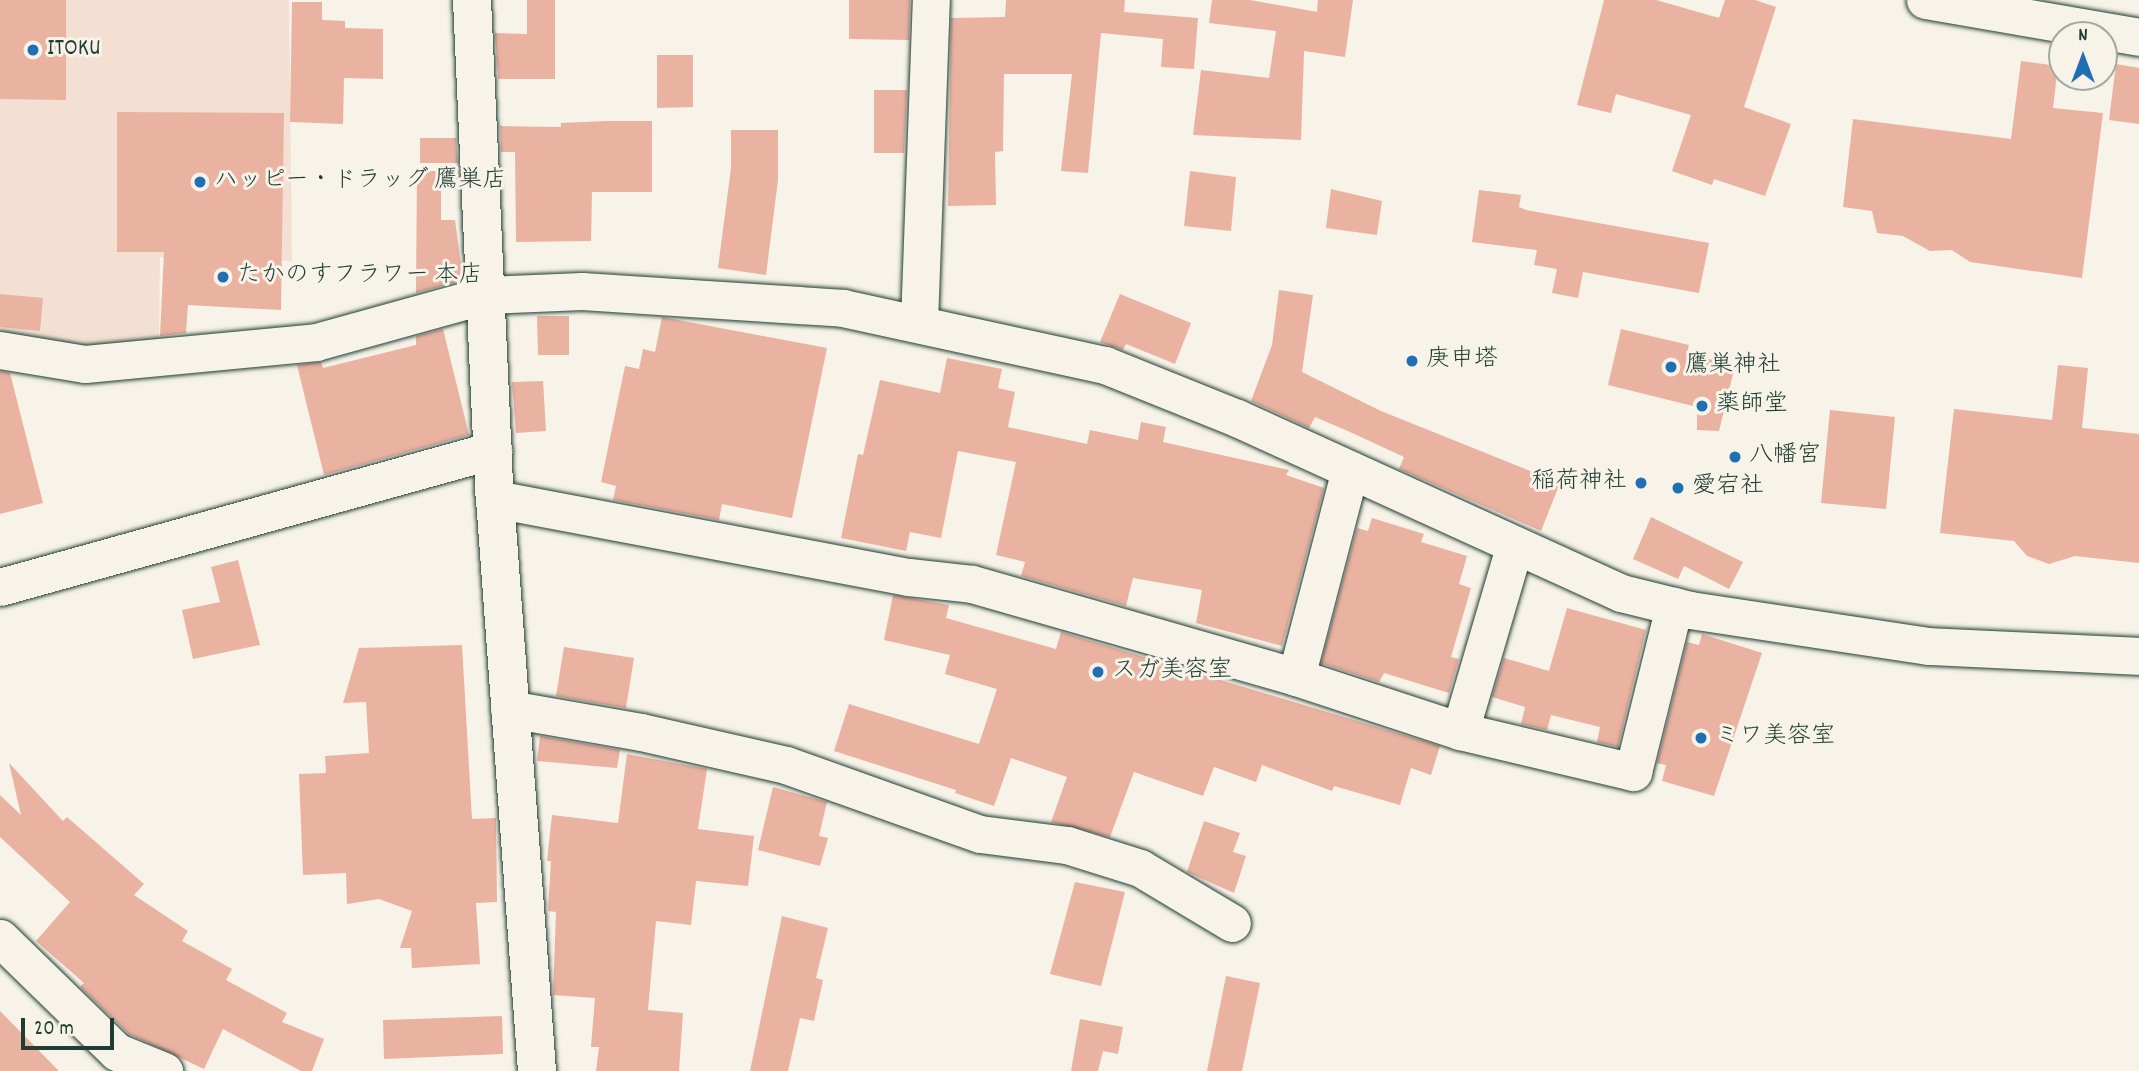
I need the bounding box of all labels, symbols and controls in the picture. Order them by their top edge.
north arrow [2048,21,2118,91]
text: N [2078,23,2088,50]
place label: ITOKU [47,36,100,64]
marker: ITOKU [25,42,41,58]
place label: ハッピー・ドラッグ 鷹巣店 [214,168,506,196]
marker: ハッピー・ドラッグ 鷹巣店 [192,174,208,190]
place label: たかのすフラワー 本店 [237,263,482,291]
marker: たかのすフラワー 本店 [215,269,231,285]
place label: 庚申塔 [1426,347,1498,375]
marker: 庚申塔 [1404,353,1420,369]
place label: 鷹巣神社 [1685,353,1781,381]
marker: 鷹巣神社 [1663,359,1679,375]
place label: 薬師堂 [1716,392,1788,420]
marker: 薬師堂 [1694,398,1710,414]
place label: 八幡宮 [1749,443,1821,471]
marker: 八幡宮 [1727,449,1743,465]
place label: 稲荷神社 [1531,469,1627,497]
place label: 愛宕社 [1692,474,1764,502]
marker: 稲荷神社 [1633,475,1649,491]
marker: 愛宕社 [1670,480,1686,496]
place label: スガ美容室 [1112,658,1232,686]
marker: スガ美容室 [1090,664,1106,680]
place label: ミワ美容室 [1715,724,1835,752]
marker: ミワ美容室 [1693,730,1709,746]
scale bar [24,1004,117,1048]
text: 20 m [34,1015,74,1045]

